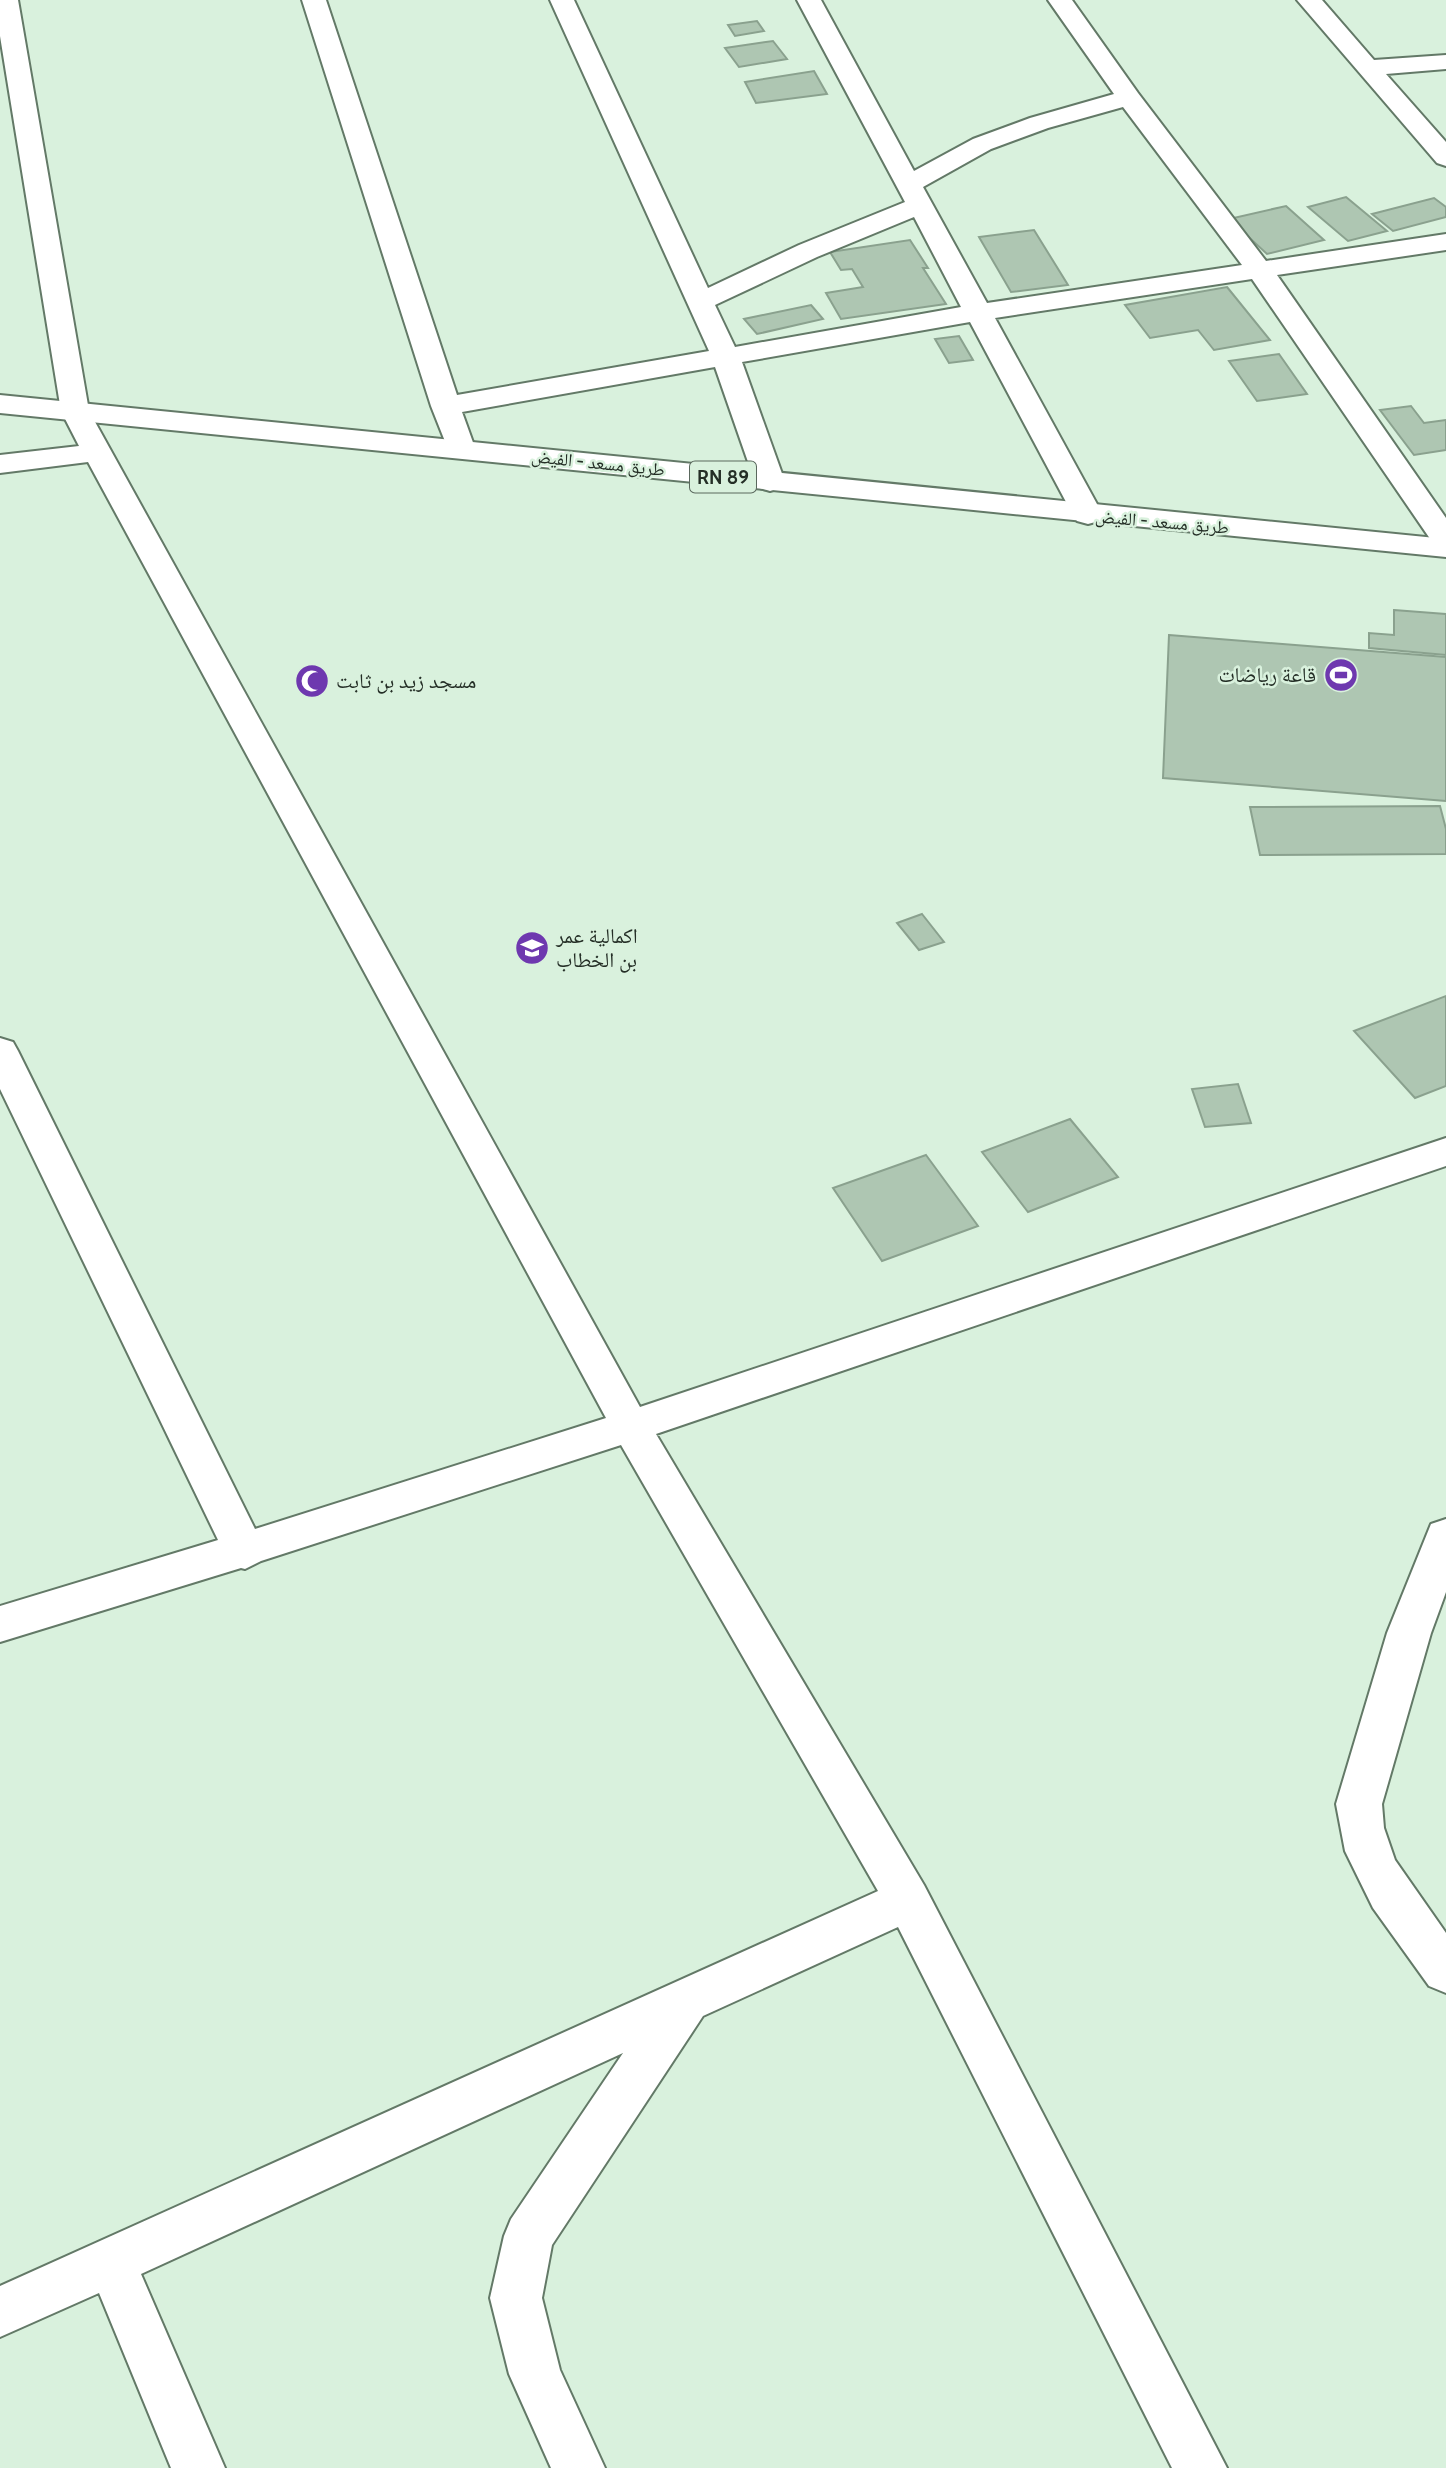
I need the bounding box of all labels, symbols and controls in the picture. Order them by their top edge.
street label: طريق مسعد - الفيض [530,445,666,481]
road number: RN 89 [690,462,756,492]
street label: طريق مسعد - الفيض [1094,505,1230,539]
sports icon: قاعة رياضات [1322,656,1360,694]
mosque icon: مسجد زيد بن ثابت [293,662,331,700]
place label: قاعة رياضات [1218,662,1316,687]
place label: مسجد زيد بن ثابت [336,668,476,694]
place label: اكمالية عمر بن الخطاب [555,923,638,973]
school or university icon: اكمالية عمر بن الخطاب [513,929,551,967]

